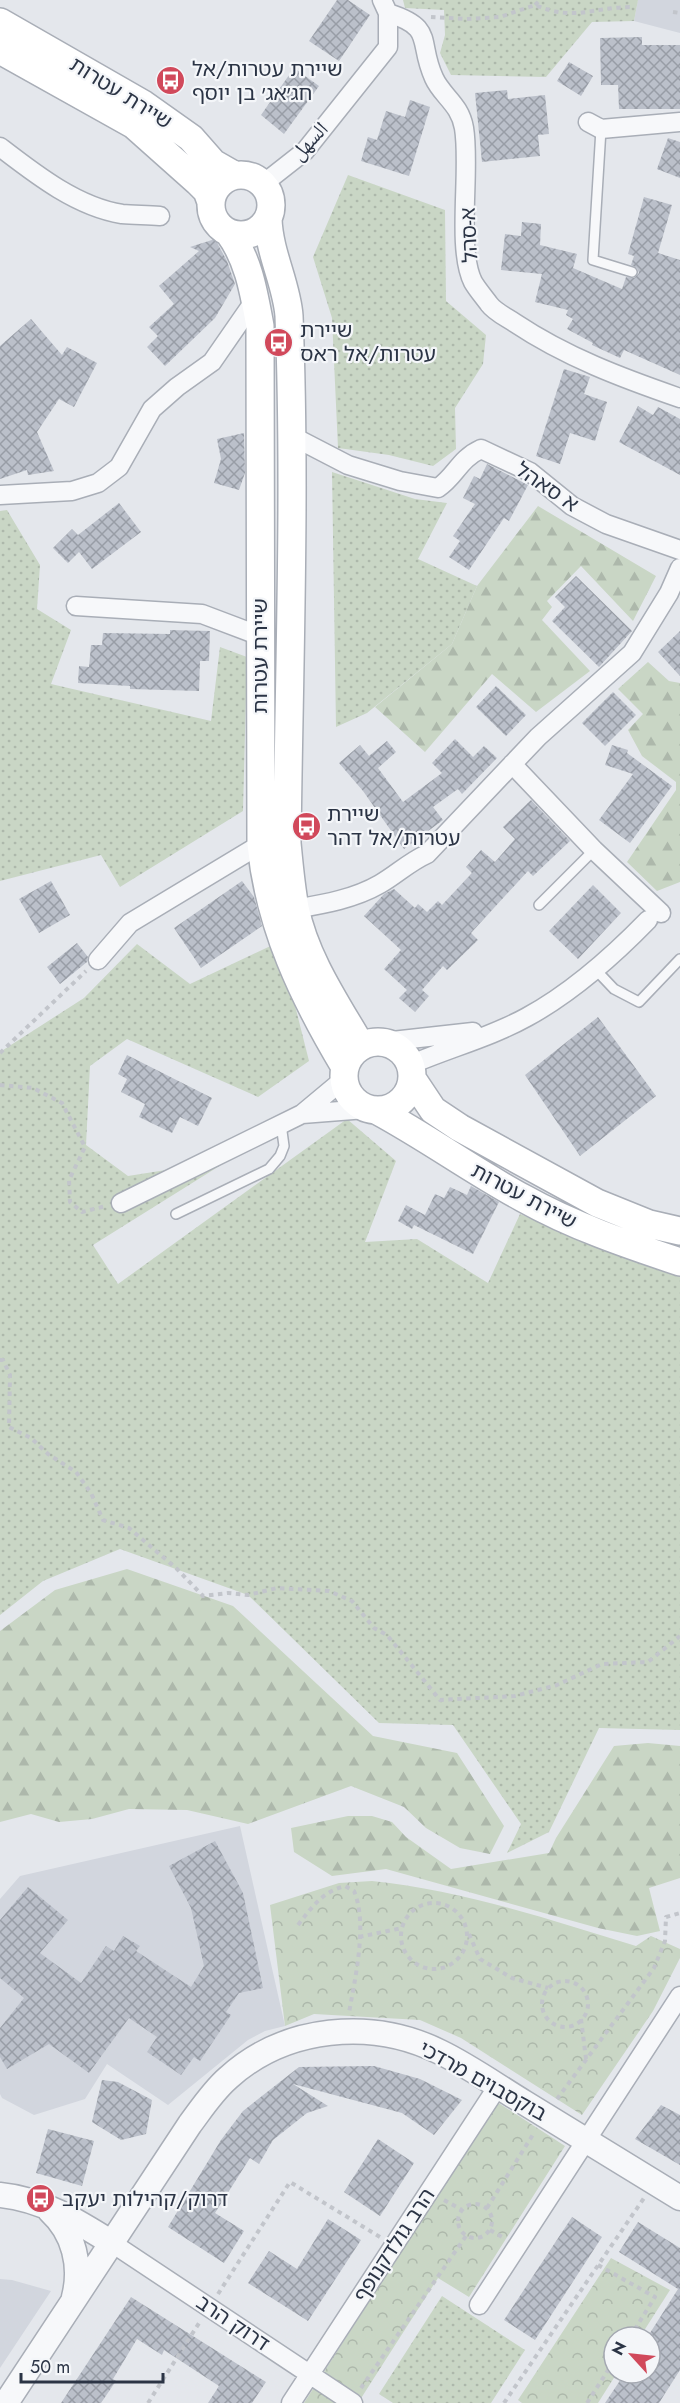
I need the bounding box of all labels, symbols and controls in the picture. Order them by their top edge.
street label: שיירת עטרות [64,50,178,136]
place label: שיירת עטרות/אל חג׳אג׳ בן יוסף [192,54,342,108]
bus stop icon: שיירת עטרות/אל חג׳אג׳ בן יוסף [155,65,187,97]
street label: السهل [283,115,335,167]
street label: א-סהל [453,207,485,263]
place label: שיירת עטרות/אל ראס [300,315,436,369]
bus stop icon: שיירת עטרות/אל ראס [263,326,295,358]
street label: א סאהל [509,455,585,519]
street label: שיירת עטרות [245,598,275,714]
place label: שיירת עטרות/אל דהר [327,799,460,853]
bus stop icon: שיירת עטרות/אל דהר [290,810,322,842]
street label: שיירת עטרות [466,1156,582,1236]
street label: בוקסבוים מרדכי [414,2033,552,2129]
street label: הרב גולדקנופף [346,2182,442,2308]
bus stop icon: דרוק/קהילות יעקב [25,2183,57,2215]
place label: דרוק/קהילות יעקב [62,2184,228,2214]
street label: דרוק הרב [190,2287,276,2359]
north arrow [602,2325,662,2385]
text: N [606,2338,632,2359]
scale bar [21,2346,164,2384]
text: 50 m [30,2354,70,2380]

